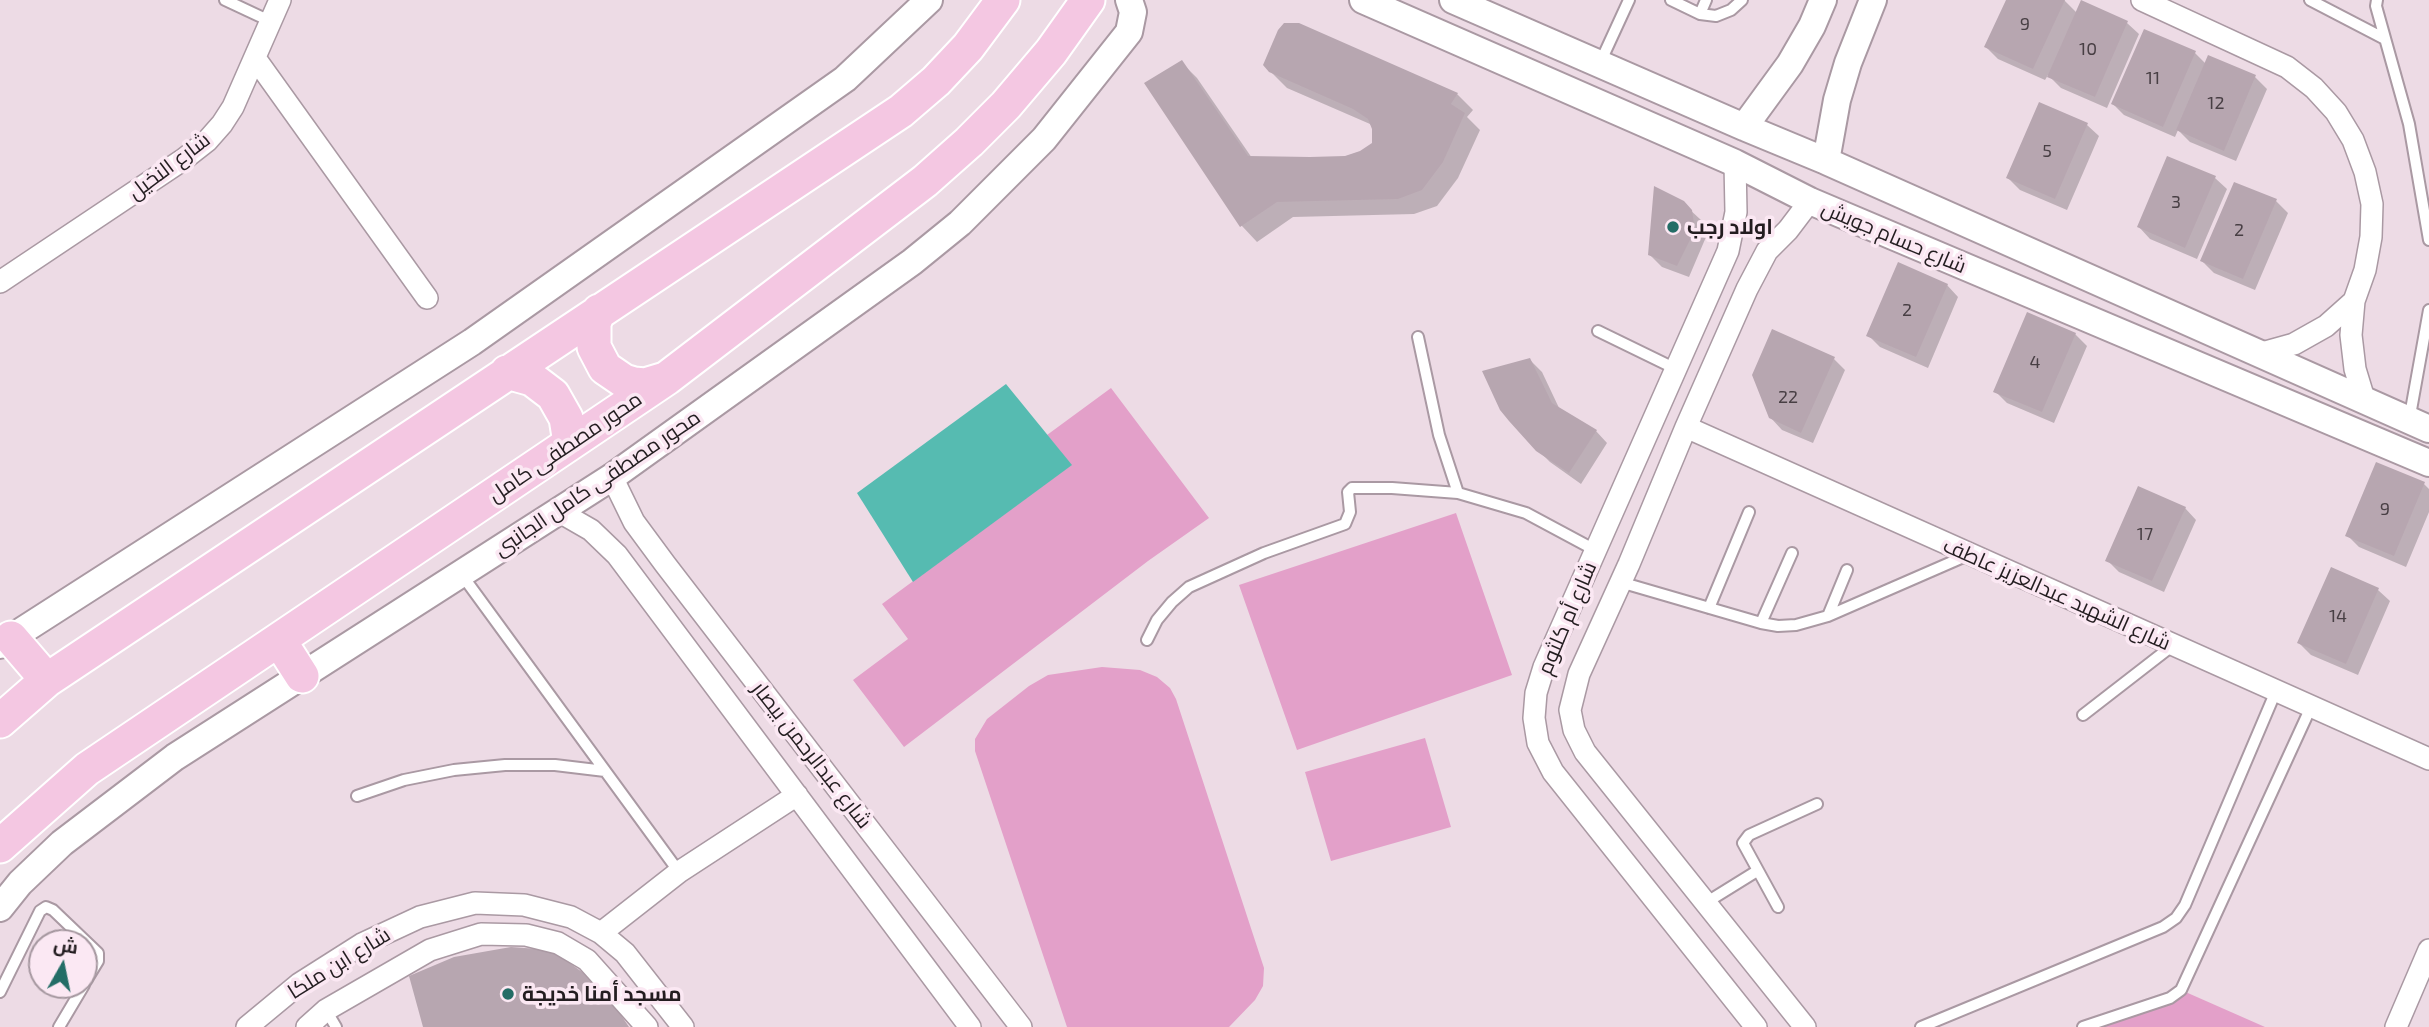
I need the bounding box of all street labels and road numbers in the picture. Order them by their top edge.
street label: شارع النخيل [123,127,215,205]
street label: شارع حسام جويش [1818,195,1970,279]
street label: محور مصطفى كامل [483,386,647,508]
street label: محور مصطفى كامل الجانبى [489,404,705,562]
street label: شارع الشهيد عبدالعزيز عاطف [1939,532,2175,656]
street label: شارع أم كلثوم [1532,558,1602,678]
street label: شارع عبدالرحمن بيصار [747,677,877,833]
street label: شارع ابن ملكا [283,922,395,1004]

